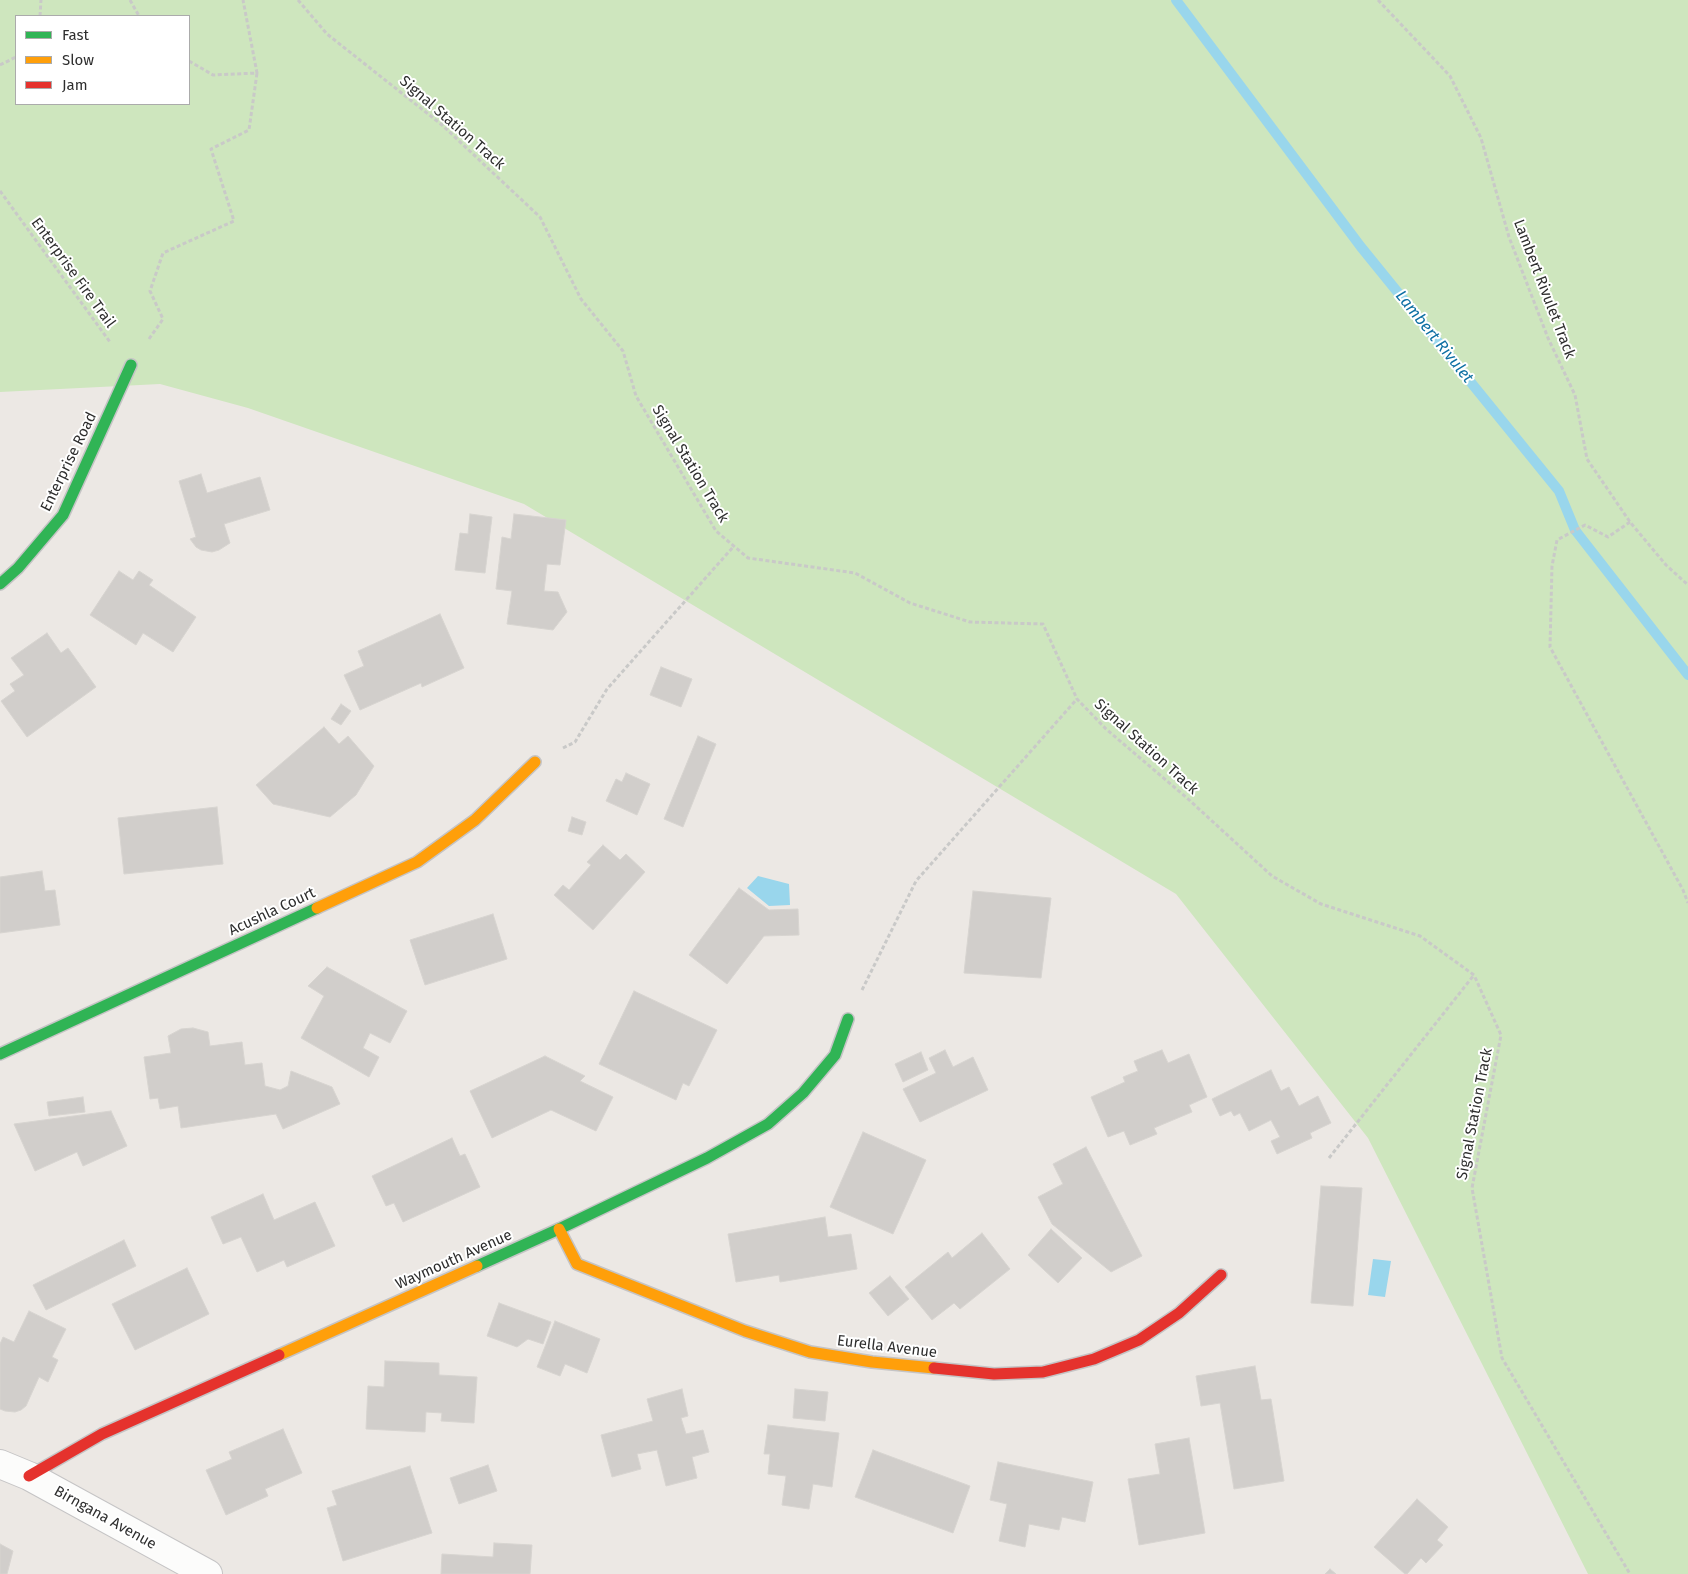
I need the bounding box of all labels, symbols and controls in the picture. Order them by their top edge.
legend [15,15,190,105]
text: Fast [62,26,89,44]
text: Slow [62,51,94,69]
street label: Signal Station Track [396,72,508,174]
text: Jam [62,76,88,94]
street label: Enterprise Fire Trail [27,214,119,332]
street label: Lambert Rivulet Track [1509,217,1579,361]
water label: Lambert Rivulet [1391,287,1477,387]
street label: Signal Station Track [648,402,732,526]
street label: Enterprise Road [37,409,101,515]
street label: Signal Station Track [1090,696,1202,798]
street label: Acushla Court [226,884,318,940]
street label: Signal Station Track [1453,1047,1497,1181]
street label: Waymouth Avenue [393,1226,515,1294]
street label: Eurella Avenue [836,1332,938,1362]
street label: Birngana Avenue [51,1482,159,1554]

